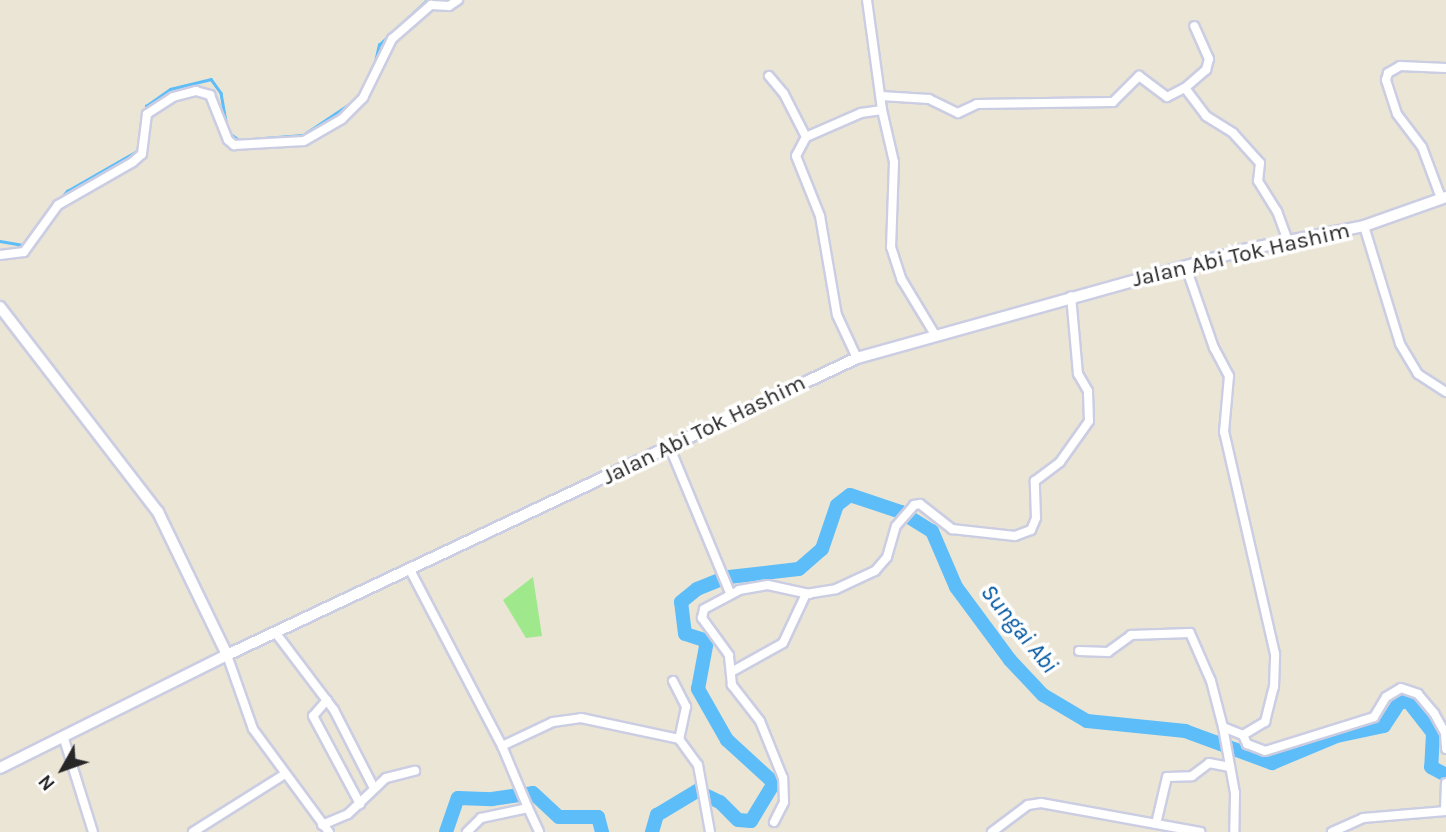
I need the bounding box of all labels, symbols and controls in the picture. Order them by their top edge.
street label: Jalan Abi Tok Hashim [1129,217,1353,293]
street label: Jalan Abi Tok Hashim [598,369,810,491]
water label: Sungai Abi [974,579,1064,679]
north arrow [28,734,98,804]
text: N [34,770,60,795]

